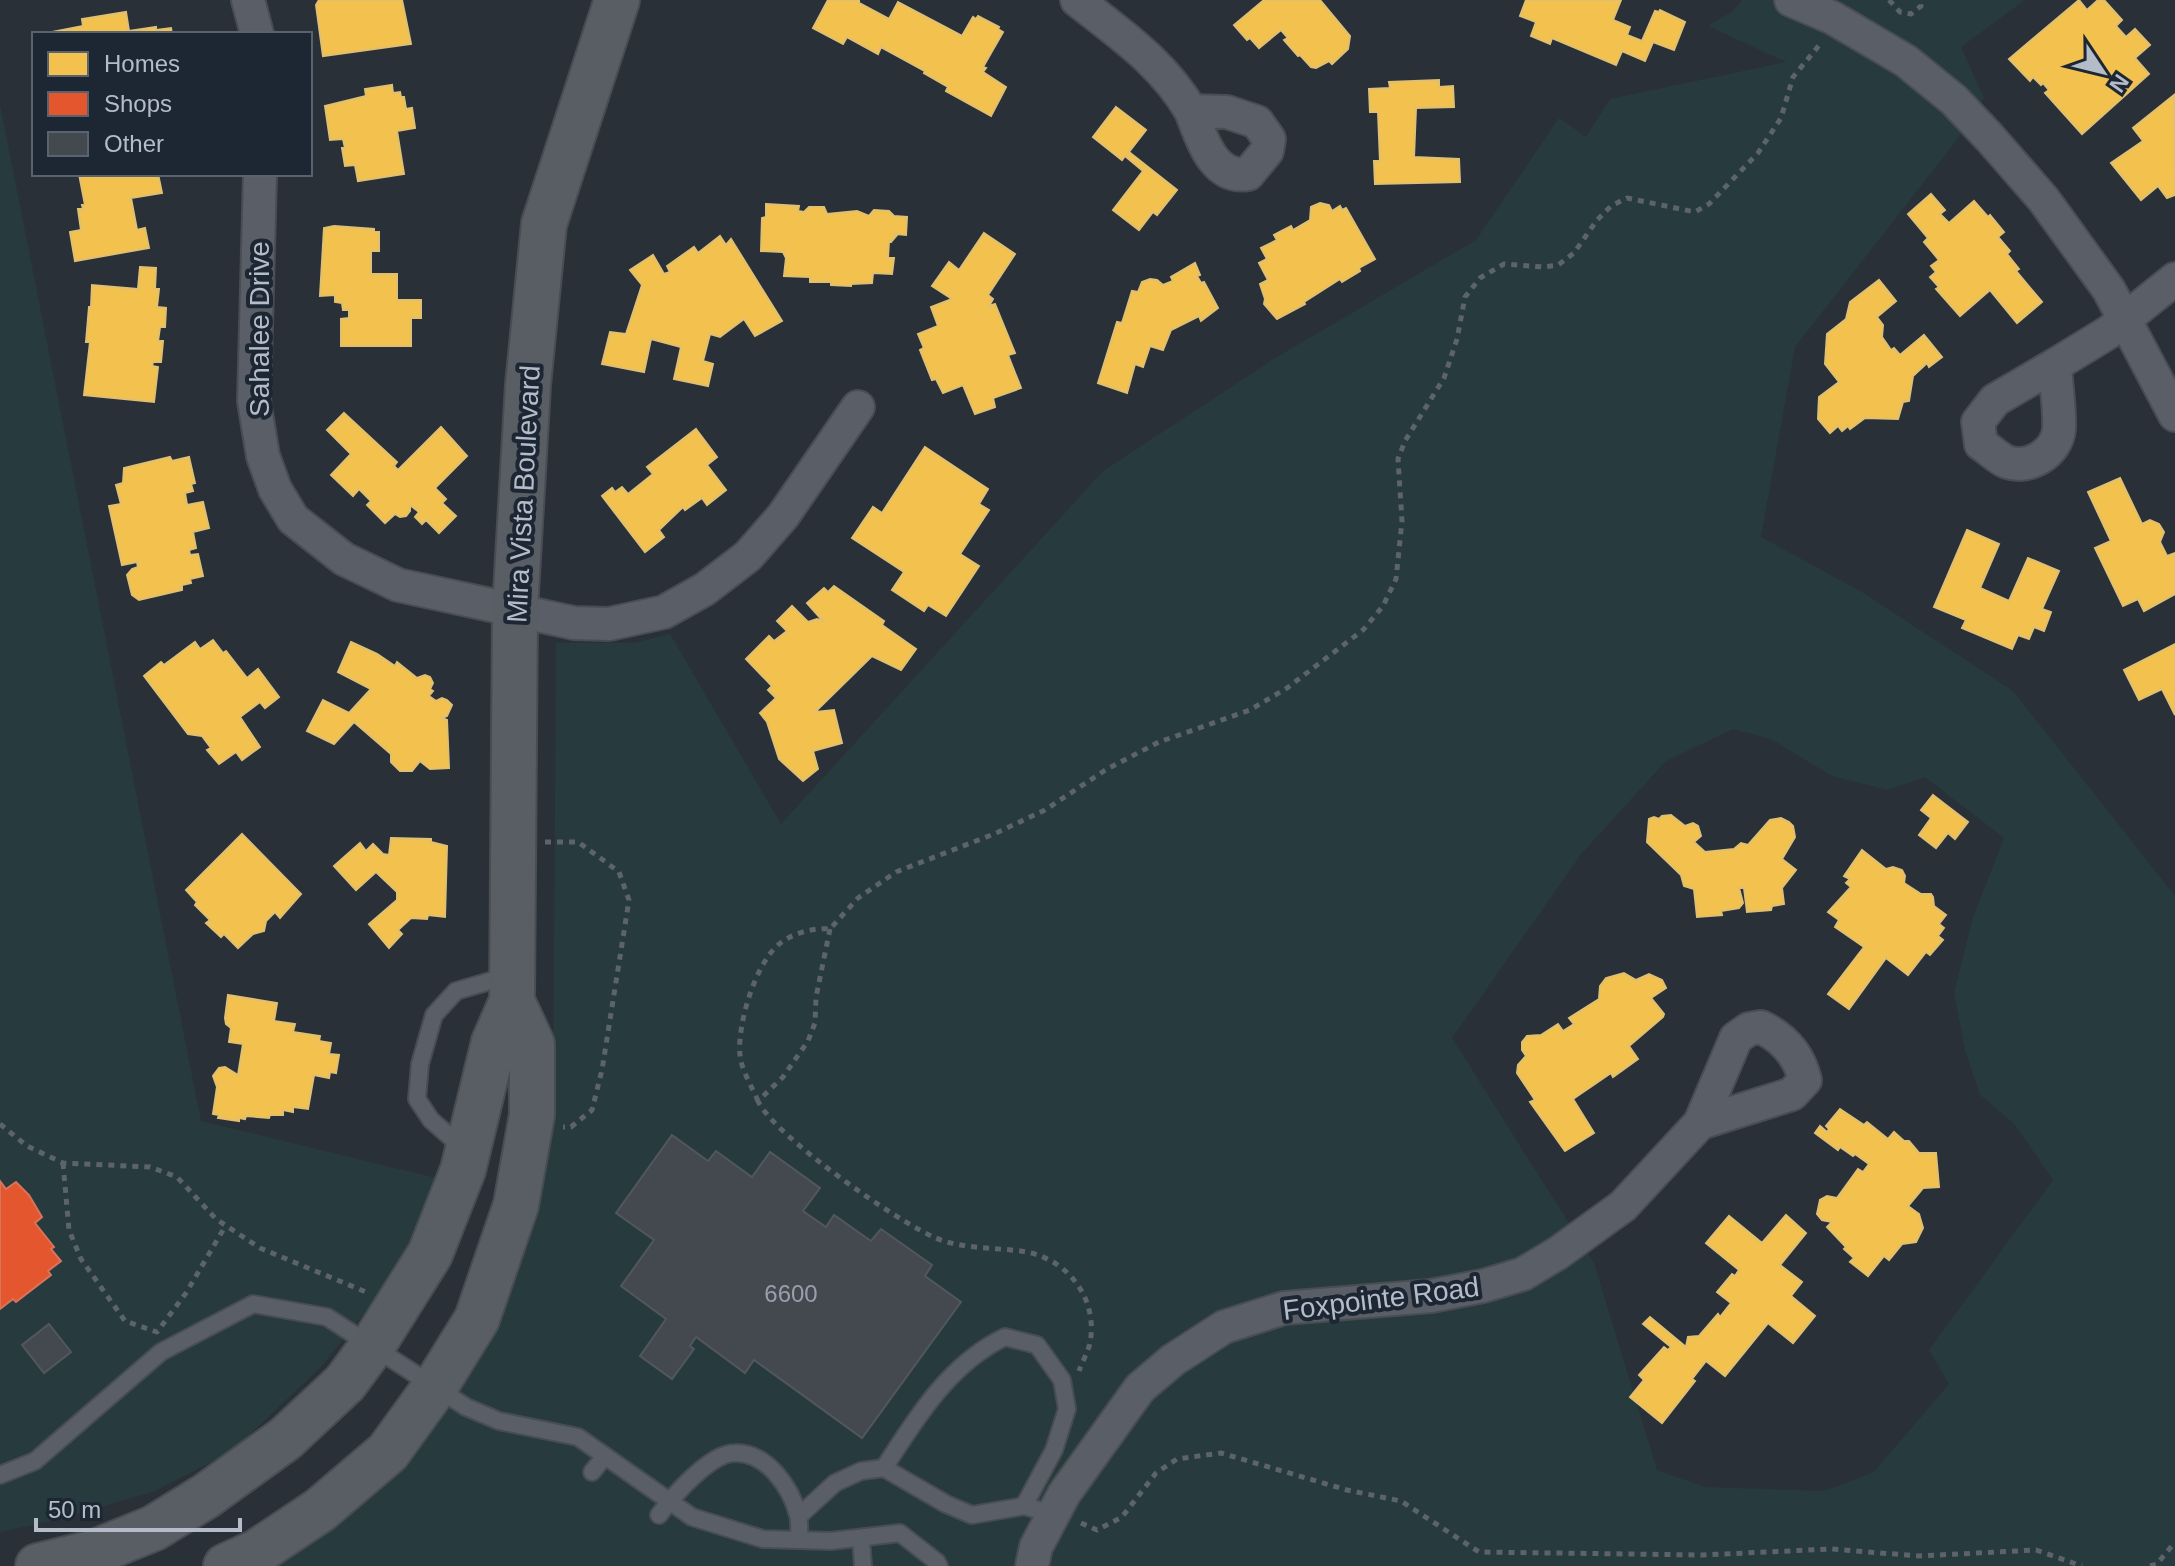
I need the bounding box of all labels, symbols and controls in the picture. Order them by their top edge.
legend [32,32,312,176]
north arrow [2063,32,2143,112]
text: Homes [104,50,180,77]
text: N [2104,70,2134,97]
text: Shops [104,90,172,117]
text: Other [104,130,164,157]
street label: Sahalee Drive [244,241,275,417]
street label: Mira Vista Boulevard [501,364,546,624]
street label: Foxpointe Road [1281,1271,1481,1326]
house number: 6600 [764,1280,818,1307]
scale bar [36,1482,240,1532]
text: 50 m [48,1496,101,1523]

